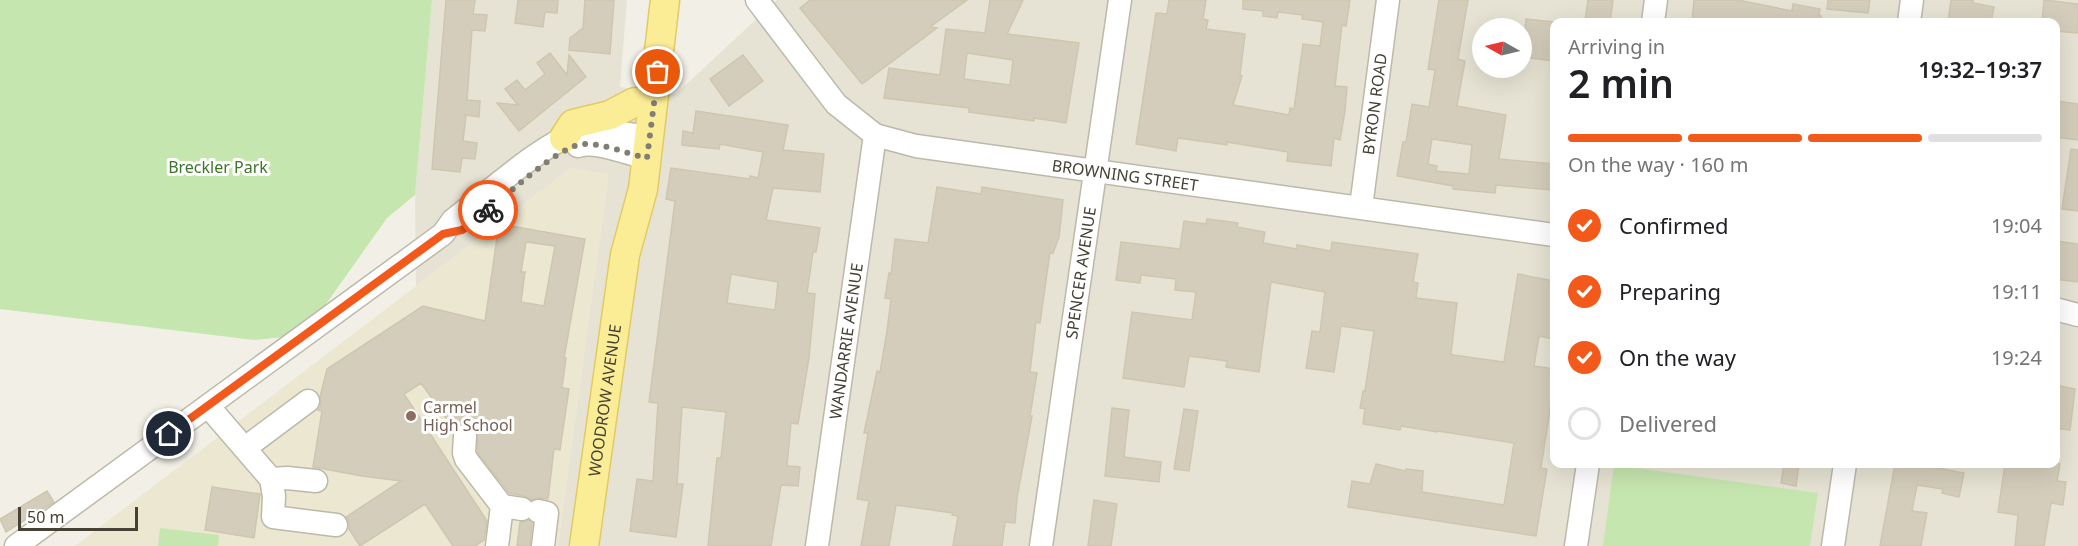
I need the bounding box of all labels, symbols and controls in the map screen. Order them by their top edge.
north arrow [1472,18,1532,78]
map controls [1472,18,1532,78]
text: Arriving in [1568,33,1665,60]
pin [632,46,683,97]
street label: BYRON ROAD [1357,52,1392,156]
text: 19:32–19:37 [1918,54,2042,84]
icon: bag [641,55,674,88]
text: 2 min [1568,56,1674,109]
text: On the way · 160 m [1568,151,1748,178]
street label: BROWNING STREET [1051,154,1200,196]
park label: Breckler Park [168,156,268,178]
courier [458,180,518,240]
icon: bike [472,194,505,227]
street label: SPENCER AVENUE [1060,205,1101,341]
icon: check [1568,209,1601,242]
text: Confirmed [1619,210,1729,240]
text: 19:04 [1991,212,2042,239]
street label: WANDARRIE AVENUE [824,261,868,421]
icon: check [1568,275,1601,308]
text: Preparing [1619,276,1721,306]
text: 19:11 [1991,278,2042,305]
street label: WOODROW AVENUE [583,323,626,478]
icon: check [1568,341,1601,374]
text: On the way [1619,342,1736,372]
text: 19:24 [1991,344,2042,371]
place label: Carmel High School [423,396,513,436]
pin [143,408,194,459]
text: Delivered [1619,408,1717,438]
marker: Carmel High School [404,409,418,423]
icon: home [152,417,185,450]
scale bar [18,504,138,532]
text: 50 m [27,506,64,528]

